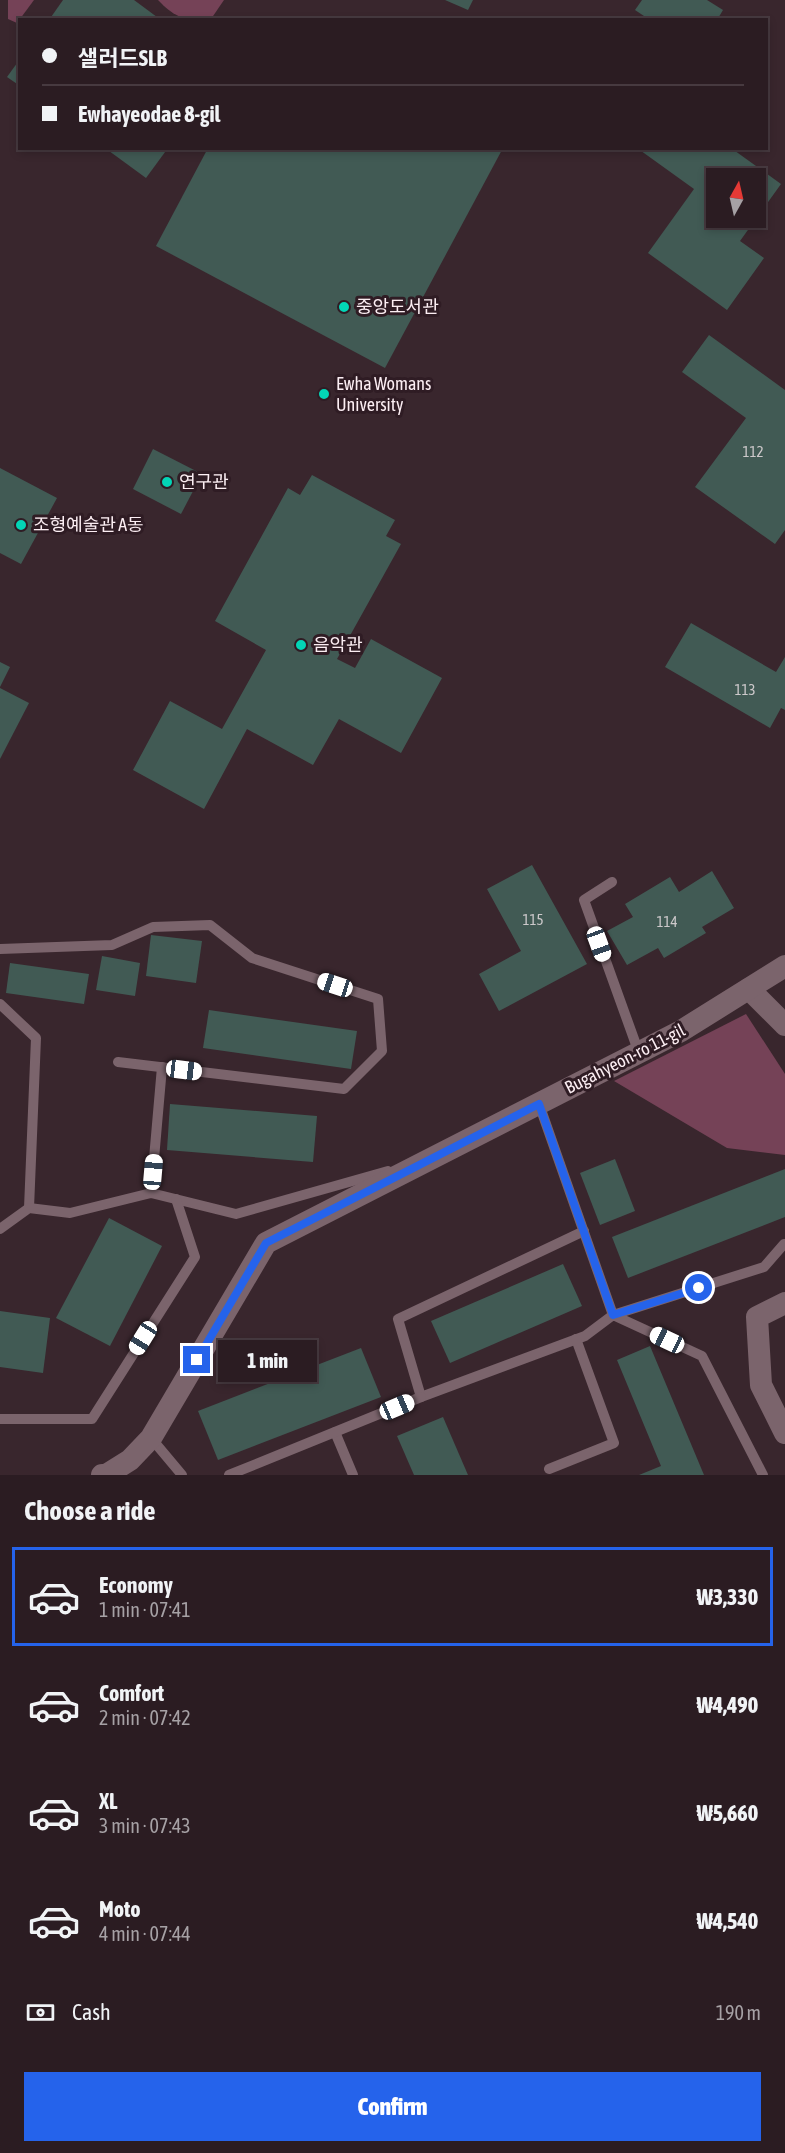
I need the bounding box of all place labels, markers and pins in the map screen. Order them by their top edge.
place label: 중앙도서관 [356,296,439,317]
marker: 중앙도서관 [337,300,351,314]
place label: Ewha Womans University [336,373,431,415]
marker: Ewha Womans University [317,387,331,401]
place label: 연구관 [179,471,229,492]
marker: 연구관 [160,475,174,489]
place label: 조형예술관 A동 [33,514,144,535]
marker: 조형예술관 A동 [14,518,28,532]
place label: 음악관 [313,634,363,655]
marker: 음악관 [294,638,308,652]

